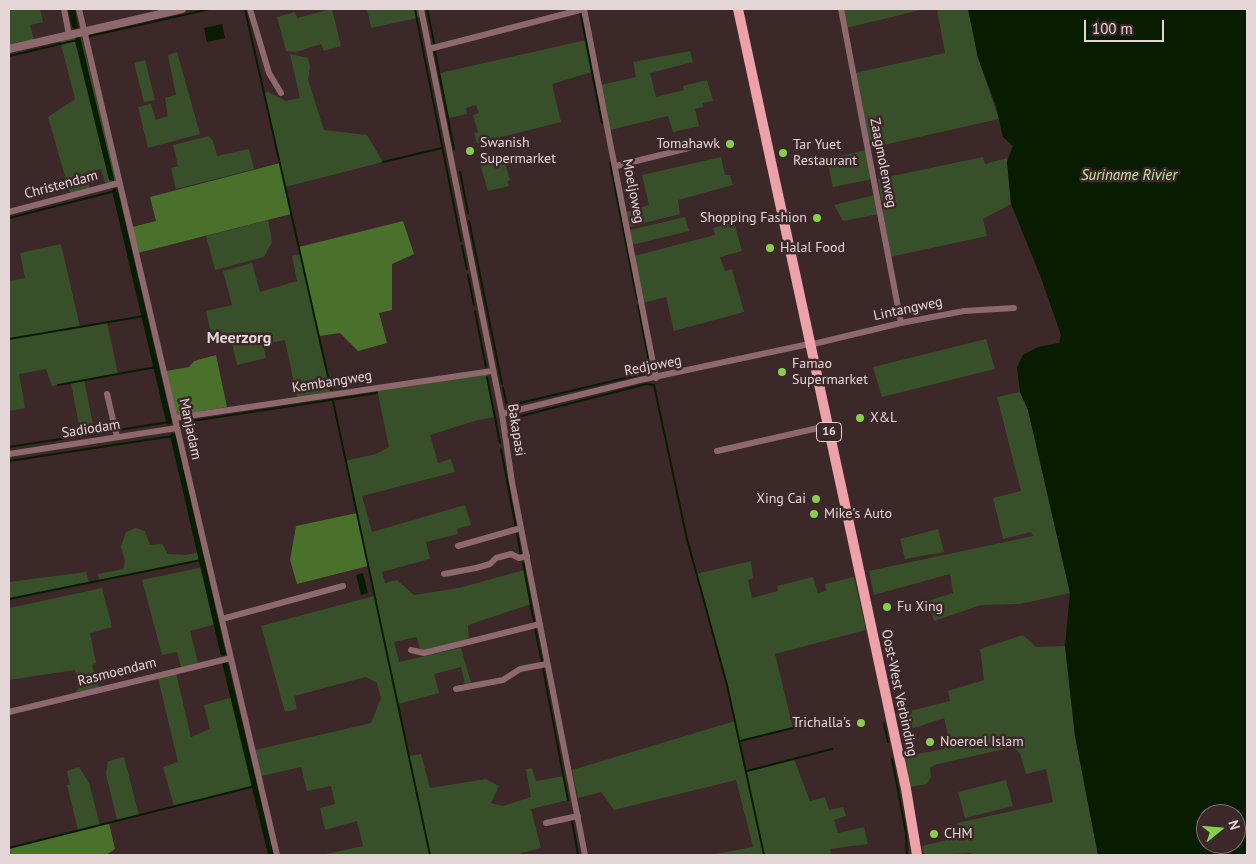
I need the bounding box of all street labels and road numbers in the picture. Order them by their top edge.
street label: Zaagmolenweg [866,117,900,209]
street label: Moeljoweg [619,157,647,225]
street label: Christendam [22,167,100,203]
street label: Lintangweg [872,293,944,325]
street label: Redjoweg [623,352,683,380]
street label: Kembangweg [291,367,373,397]
street label: Manjadam [175,397,205,461]
street label: Bakapasi [504,403,528,457]
street label: Sadiodam [61,416,121,442]
road number: 16 [816,422,842,442]
street label: Oost-West Verbinding [877,628,921,758]
street label: Rasmoendam [76,654,158,690]

